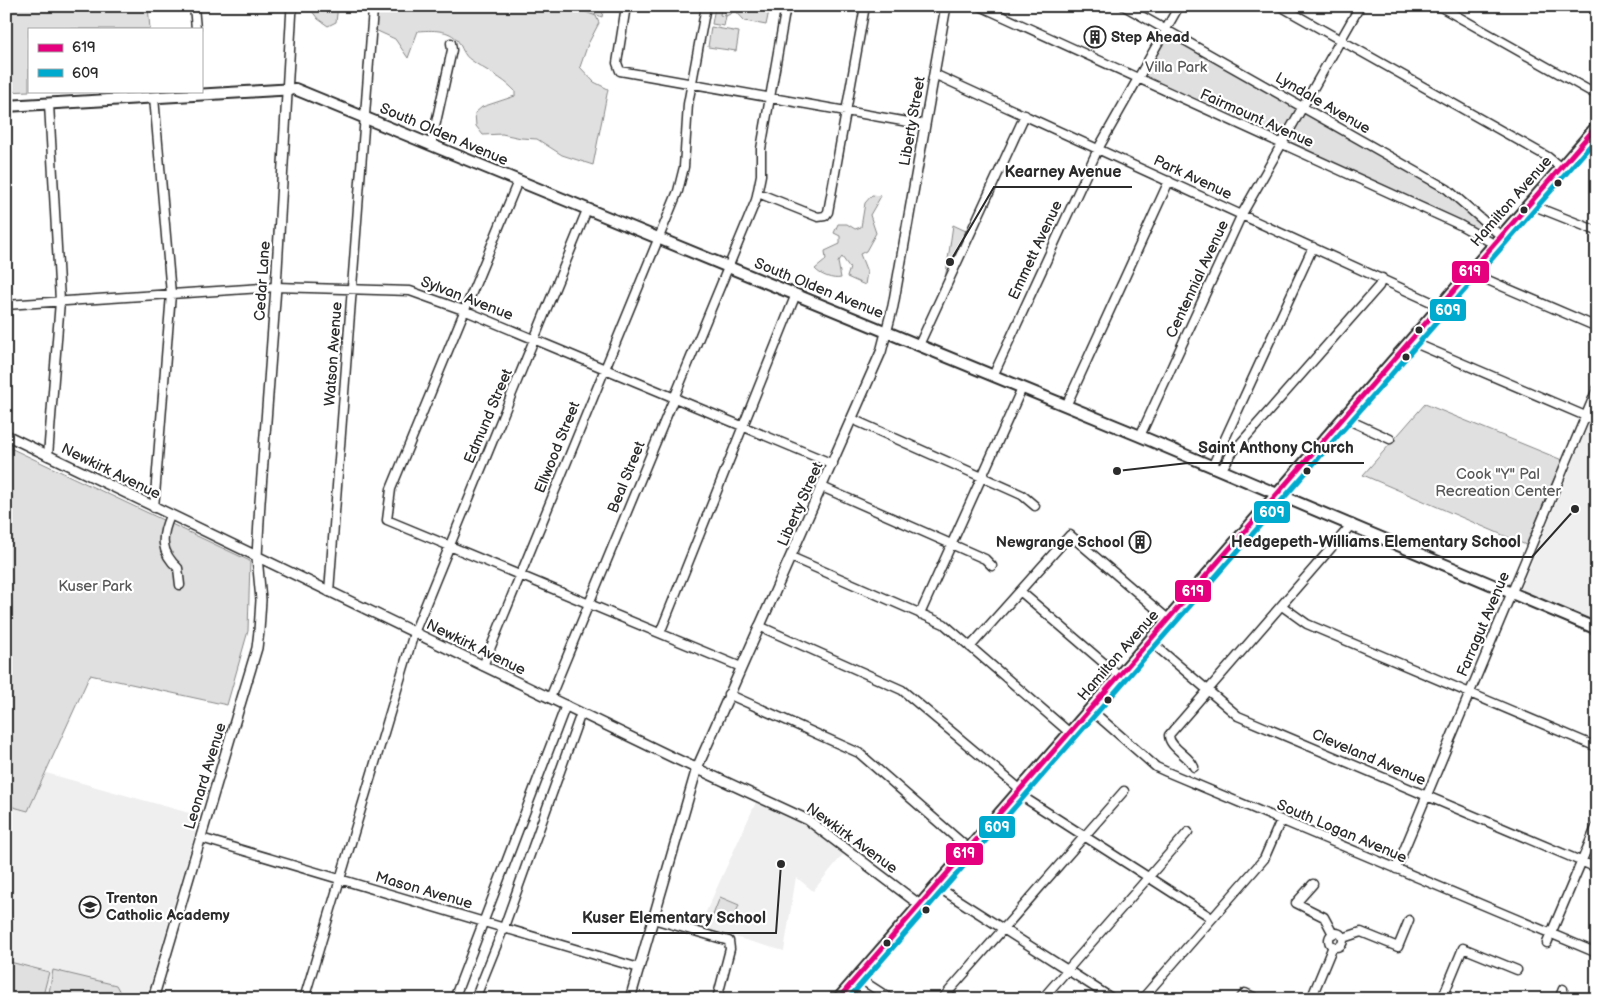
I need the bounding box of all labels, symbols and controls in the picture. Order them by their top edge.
building icon: Step Ahead [1083,25,1107,49]
legend [28,28,202,92]
place label: Step Ahead [1111,28,1190,47]
text: 619 [72,38,96,57]
park label: Villa Park [1145,58,1208,77]
text: 609 [72,64,99,83]
street label: Lyndale Avenue [1272,68,1374,138]
street label: Liberty Street [895,75,930,167]
street label: Fairmount Avenue [1197,85,1317,152]
street label: South Olden Avenue [377,99,511,170]
street label: Park Avenue [1150,151,1235,204]
street label: Hamilton Avenue [1467,152,1556,251]
callout: Kearney Avenue [994,156,1132,187]
text: Kearney Avenue [1004,163,1122,182]
unlabelled marker [1553,178,1563,188]
street label: Emmett Avenue [1004,198,1067,303]
unlabelled marker [1519,205,1529,215]
street label: Centennial Avenue [1162,217,1233,341]
street label: Cedar Lane [250,240,275,322]
street label: South Olden Avenue [751,254,886,323]
line badge: 619 [1451,260,1490,284]
text: 619 [1459,263,1481,280]
street label: Sylvan Avenue [418,272,516,325]
line badge: 609 [1429,298,1467,322]
street label: Watson Avenue [320,301,347,407]
text: 609 [1435,302,1461,319]
unlabelled marker [1414,325,1424,335]
unlabelled marker [1401,352,1411,362]
street label: Edmund Street [460,366,517,466]
street label: Ellwood Street [530,398,585,496]
callout: Saint Anthony Church [1188,432,1364,463]
street label: Beal Street [603,438,650,516]
street label: Newkirk Avenue [58,439,164,504]
text: Saint Anthony Church [1198,439,1354,458]
street label: Liberty Street [773,459,828,549]
park label: Cook "Y" Pal Recreation Center [1435,465,1561,501]
unlabelled marker [1302,466,1312,476]
line badge: 609 [1253,500,1291,524]
text: 609 [1259,504,1285,521]
callout: Hedgepeth-Williams Elementary School [1221,526,1532,557]
building icon: Newgrange School [1128,530,1152,554]
place label: Newgrange School [996,533,1124,552]
text: Hedgepeth-Williams Elementary School [1231,533,1521,552]
street label: Farragut Avenue [1453,569,1514,679]
park label: Kuser Park [58,577,132,596]
line badge: 619 [1174,579,1212,603]
text: 619 [1182,583,1204,600]
street label: Hamilton Avenue [1074,606,1163,705]
street label: Newkirk Avenue [423,615,529,680]
unlabelled marker [1103,695,1113,705]
street label: Leonard Avenue [180,720,231,832]
street label: Cleveland Avenue [1309,725,1429,790]
street label: South Logan Avenue [1274,795,1410,867]
street label: Newkirk Avenue [802,799,901,878]
line badge: 609 [978,815,1016,839]
text: 609 [984,819,1010,836]
line badge: 619 [945,842,984,866]
text: 619 [953,845,975,862]
street label: Mason Avenue [373,868,475,913]
place label: Trenton Catholic Academy [106,889,230,925]
school or university icon: Trenton Catholic Academy [78,895,102,919]
callout: Kuser Elementary School [572,902,776,933]
unlabelled marker [921,905,931,915]
text: Kuser Elementary School [582,909,766,928]
unlabelled marker [882,938,892,948]

